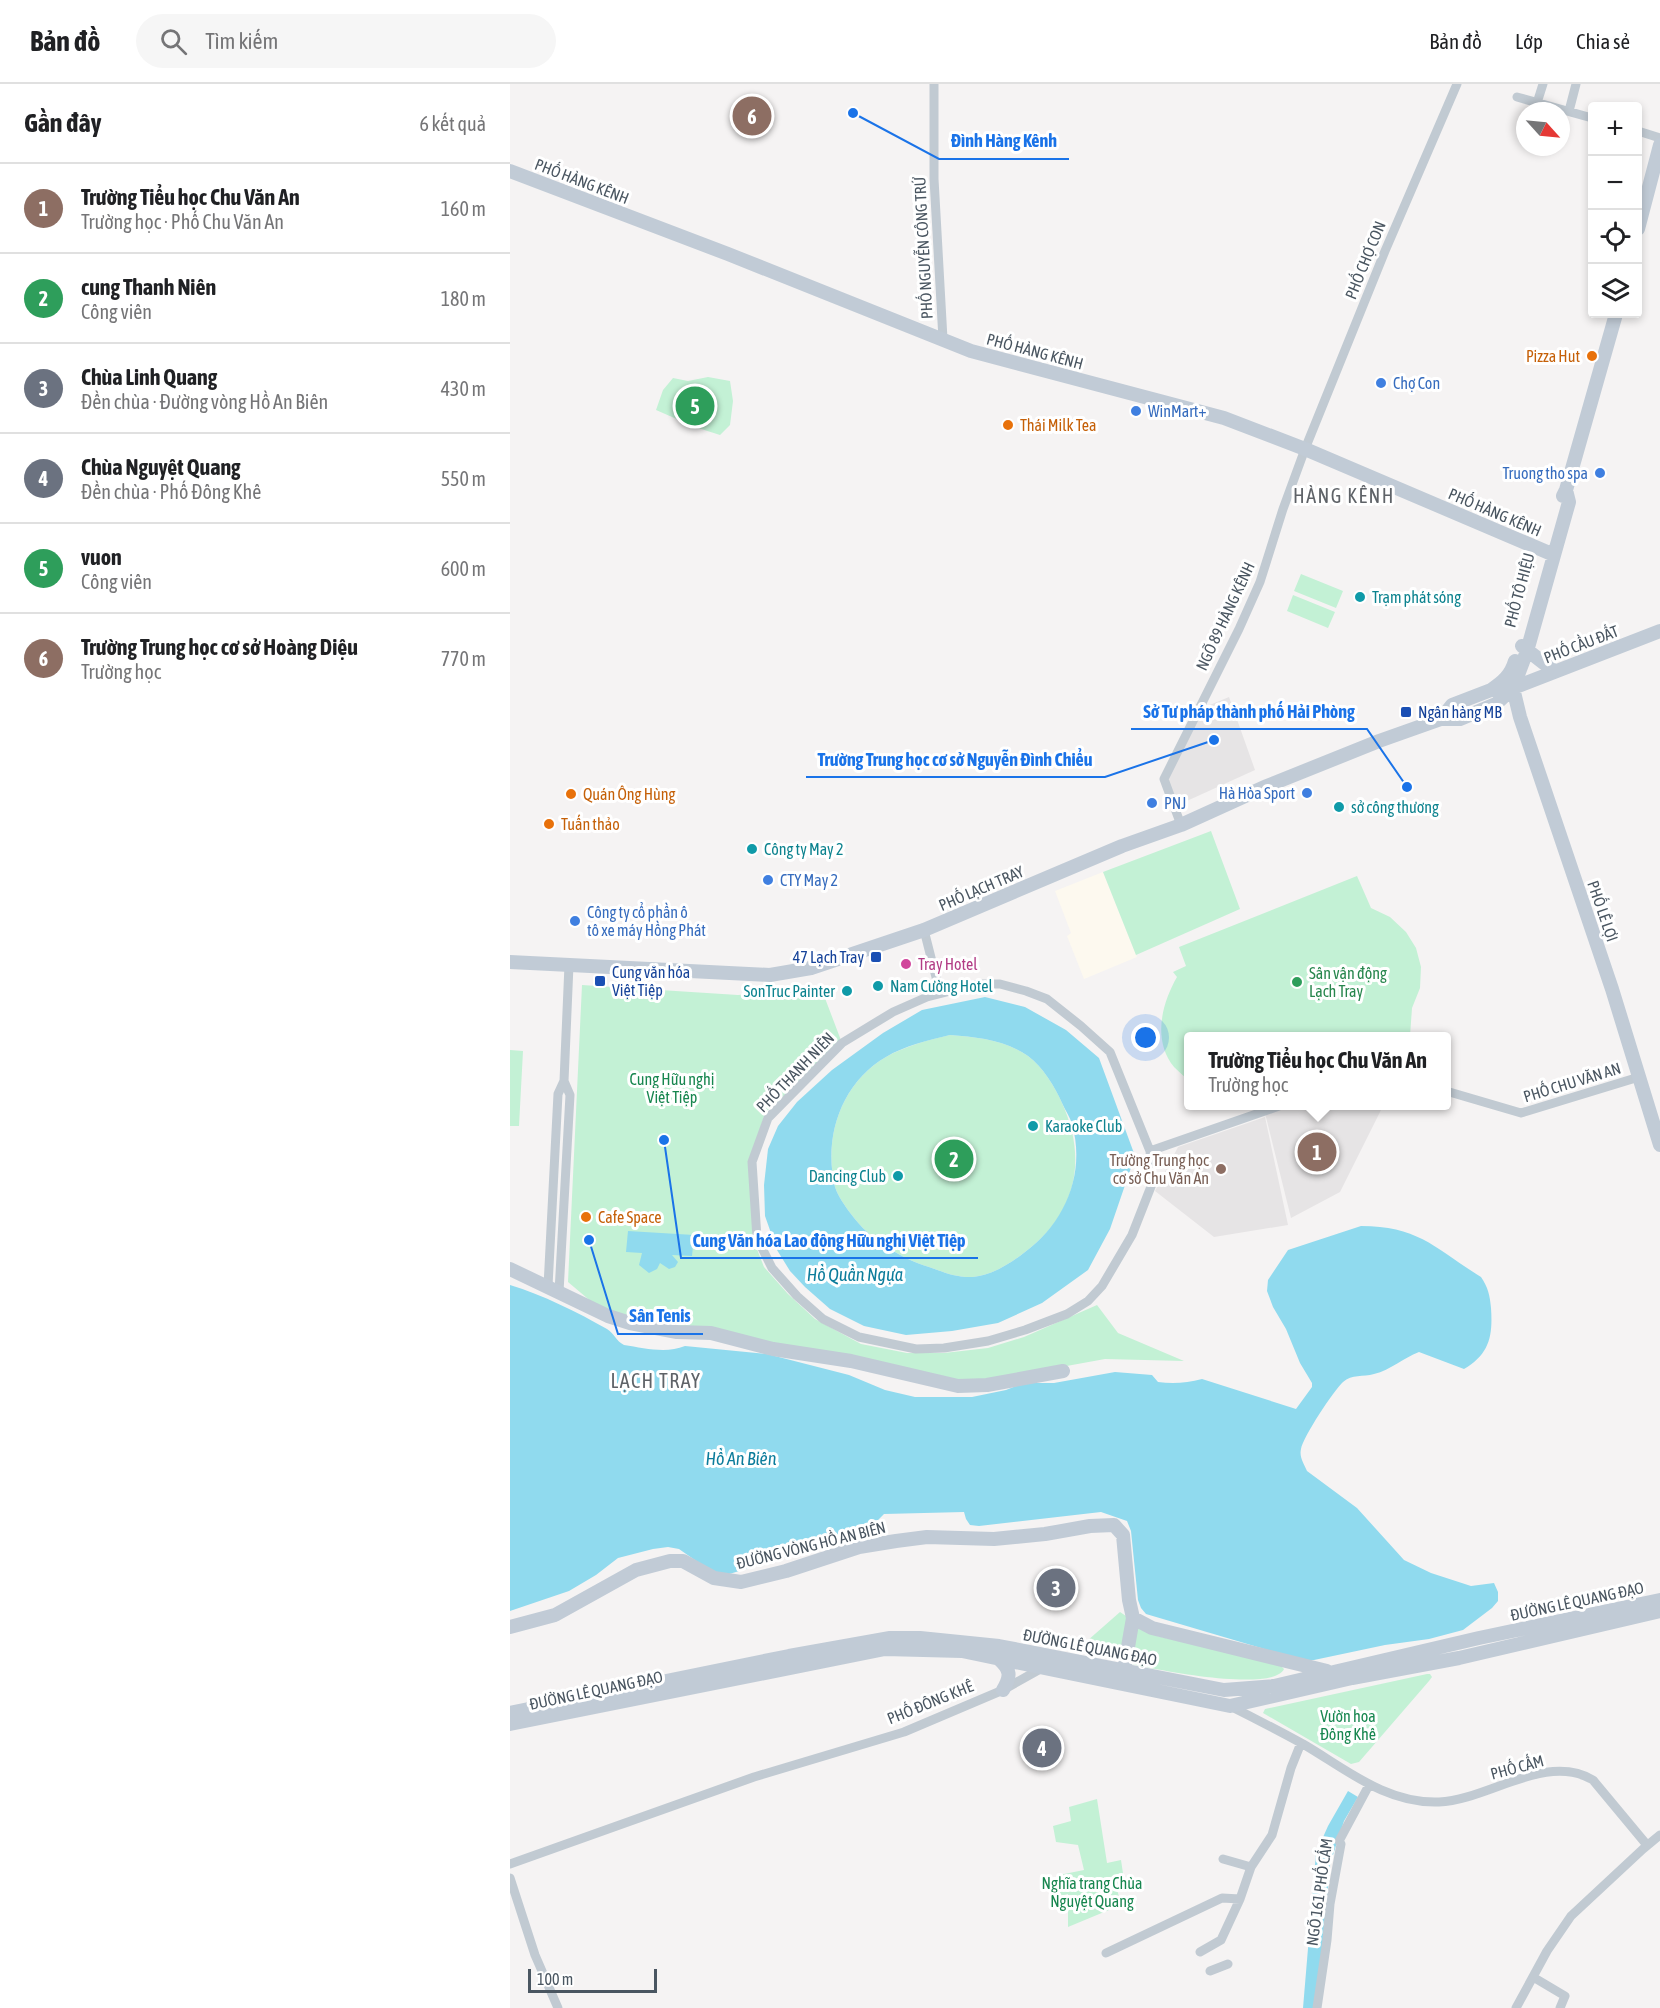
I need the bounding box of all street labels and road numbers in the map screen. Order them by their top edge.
street label: PHỐ HÀNG KÊNH [532,153,632,207]
street label: PHỐ NGUYỄN CÔNG TRỨ [908,176,936,320]
street label: PHỐ CHỢ CON [1339,218,1389,302]
street label: PHỐ HÀNG KÊNH [985,328,1086,373]
street label: PHỐ HÀNG KÊNH [1446,482,1545,540]
street label: PHỐ TÔ HIỆU [1498,550,1538,629]
street label: NGÕ 89 HÀNG KÊNH [1192,559,1258,673]
street label: PHỐ CẦU ĐẤT [1540,620,1621,666]
street label: PHỐ LẠCH TRAY [935,860,1027,914]
street label: PHỐ LÊ LỢI [1584,878,1624,944]
street label: PHỐ THANH NIÊN [751,1027,837,1115]
street label: PHỐ CHU VĂN AN [1520,1057,1623,1105]
street label: ĐƯỜNG VÒNG HỒ AN BIÊN [734,1516,888,1572]
street label: ĐƯỜNG LÊ QUANG ĐẠO [1509,1578,1645,1624]
street label: ĐƯỜNG LÊ QUANG ĐẠO [1022,1625,1158,1669]
street label: ĐƯỜNG LÊ QUANG ĐẠO [528,1667,664,1713]
street label: PHỐ ĐÔNG KHÊ [884,1675,976,1727]
street label: PHỐ CẤM [1488,1749,1546,1783]
street label: NGÕ 161 PHỐ CẤM [1301,1837,1335,1947]

